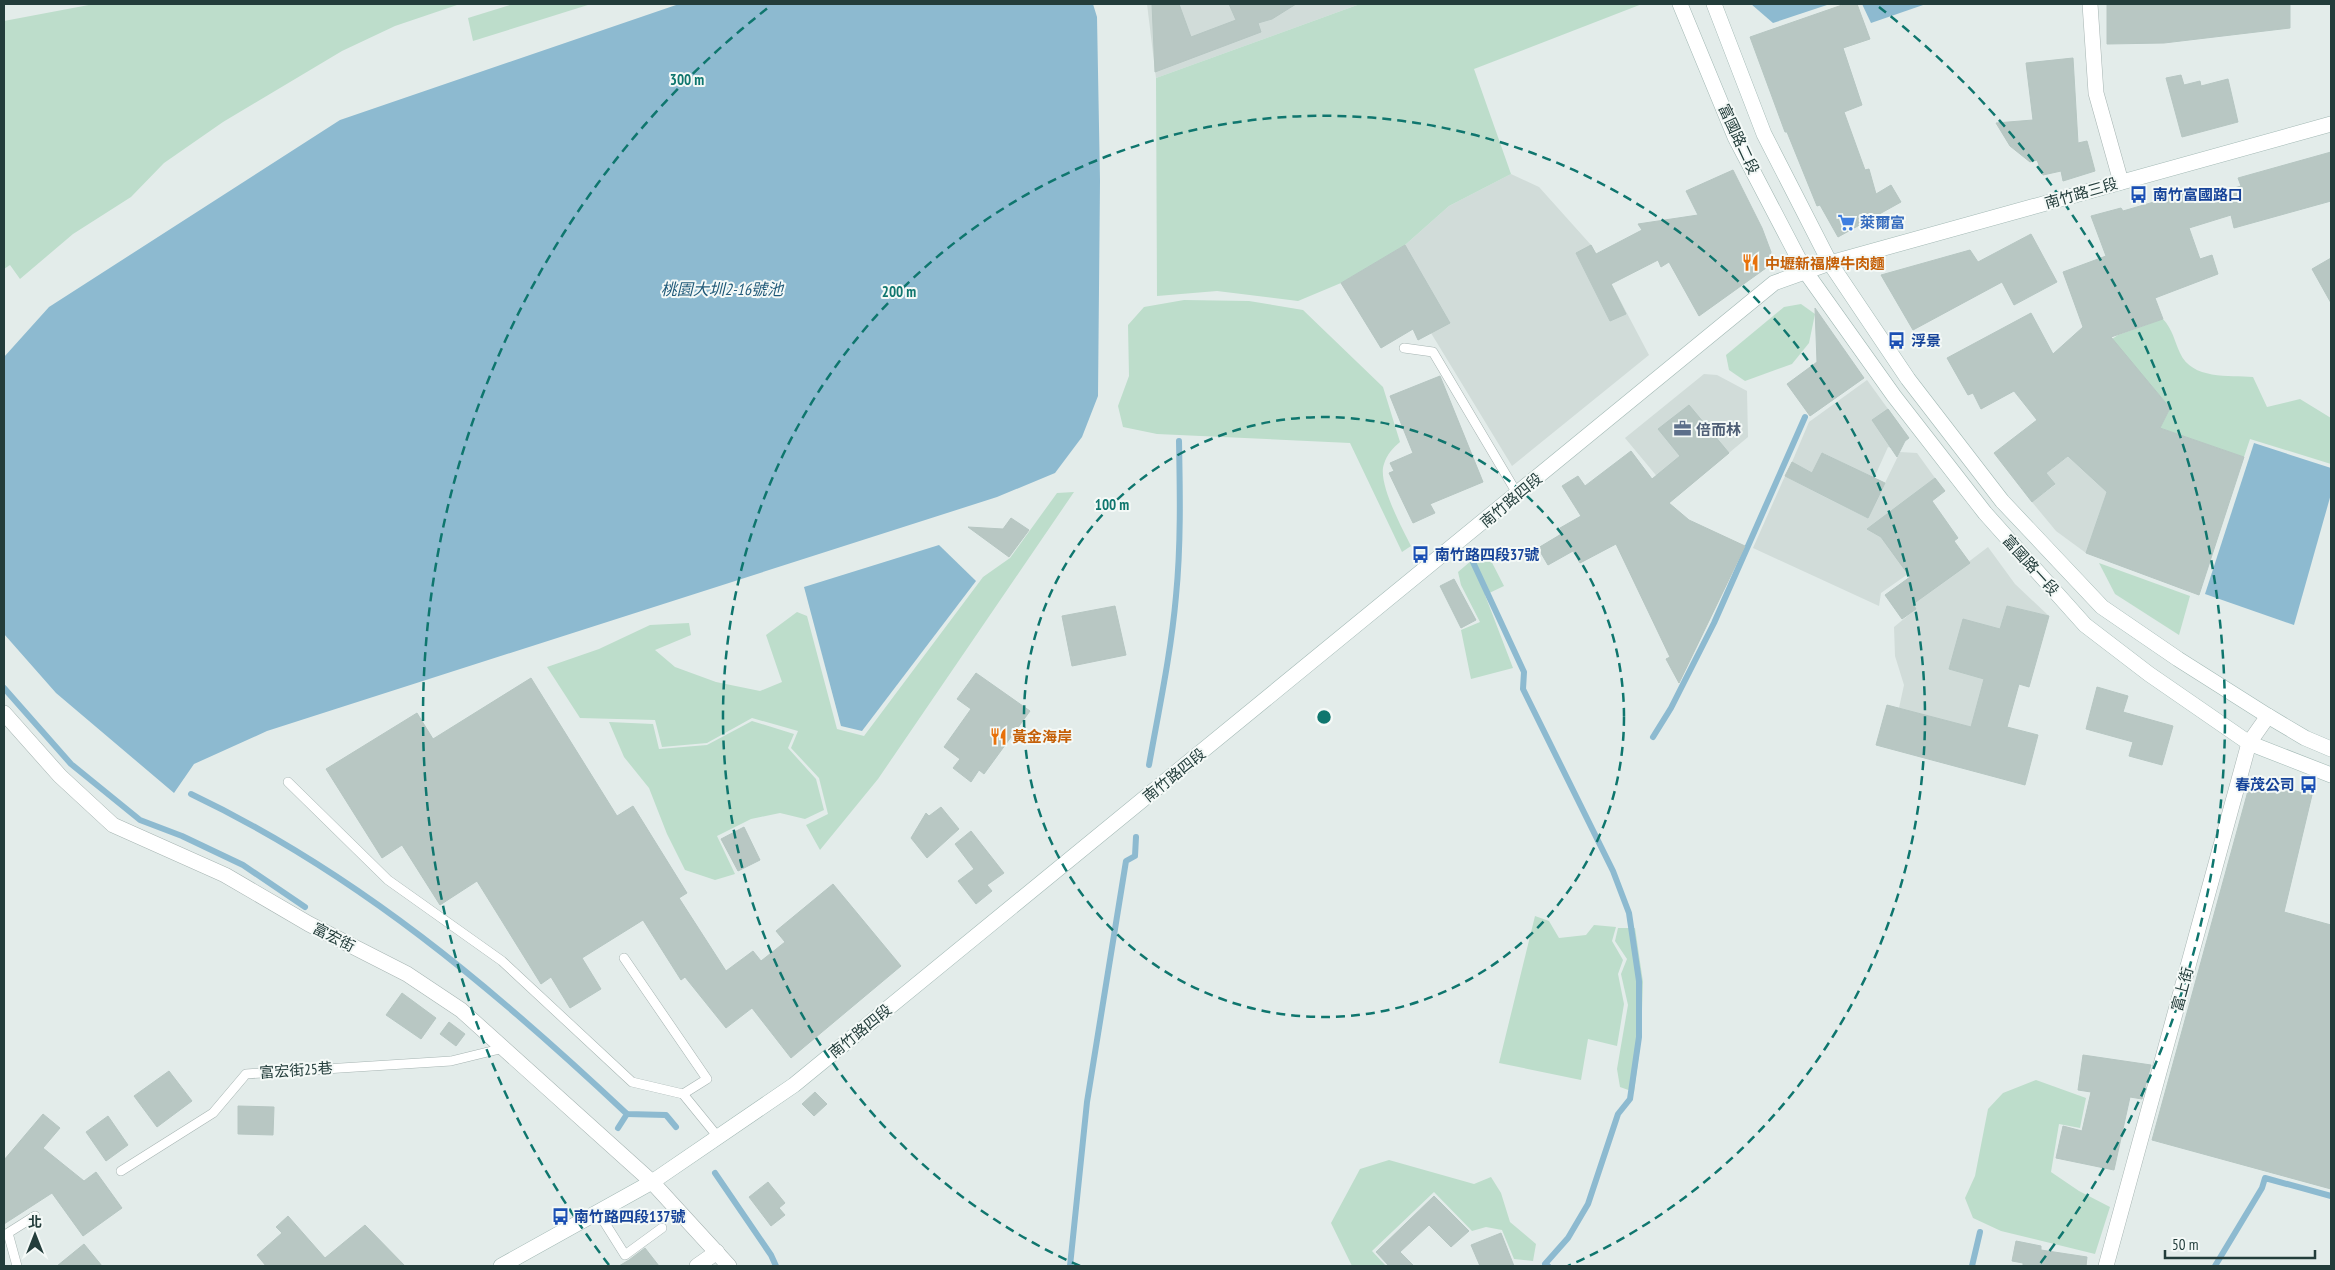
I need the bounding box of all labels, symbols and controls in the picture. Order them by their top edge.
text: 300 m [670,70,704,89]
street label: 富國路二段 [1715,101,1763,177]
street label: 南竹路三段 [2042,174,2120,212]
bus stop icon: 南竹富國路口 [2129,184,2149,204]
place label: 南竹富國路口 [2153,185,2243,204]
supermarket icon: 萊爾富 [1836,212,1856,232]
place label: 萊爾富 [1860,213,1905,232]
restaurant icon: 中壢新福牌牛肉麵 [1741,253,1761,273]
place label: 中壢新福牌牛肉麵 [1765,254,1885,273]
water label: 桃園大圳2-16號池 [661,279,785,299]
text: 200 m [882,282,916,301]
bus stop icon: 浮景 [1887,330,1907,350]
place label: 浮景 [1911,331,1941,350]
office icon: 倍而林 [1672,419,1692,439]
place label: 倍而林 [1696,420,1741,439]
street label: 南竹路四段 [1476,469,1546,531]
text: 100 m [1095,495,1129,514]
street label: 富國路一段 [1999,531,2063,599]
bus stop icon: 南竹路四段37號 [1411,544,1431,564]
place label: 南竹路四段37號 [1435,545,1539,564]
centre of rings [1315,708,1333,726]
restaurant icon: 黃金海岸 [988,726,1008,746]
place label: 黃金海岸 [1012,727,1072,746]
street label: 南竹路四段 [1139,744,1209,806]
bus stop icon: 春茂公司 [2299,774,2319,794]
place label: 春茂公司 [2235,775,2295,794]
street label: 富宏街 [310,918,358,956]
street label: 富上街 [2167,965,2197,1013]
street label: 南竹路四段 [825,1000,895,1062]
street label: 富宏街25巷 [259,1058,333,1082]
bus stop icon: 南竹路四段137號 [550,1206,570,1226]
place label: 南竹路四段137號 [574,1207,686,1226]
north arrow [10,1210,60,1260]
text: 北 [28,1213,42,1231]
scale bar [2165,1228,2315,1260]
text: 50 m [2172,1235,2198,1254]

